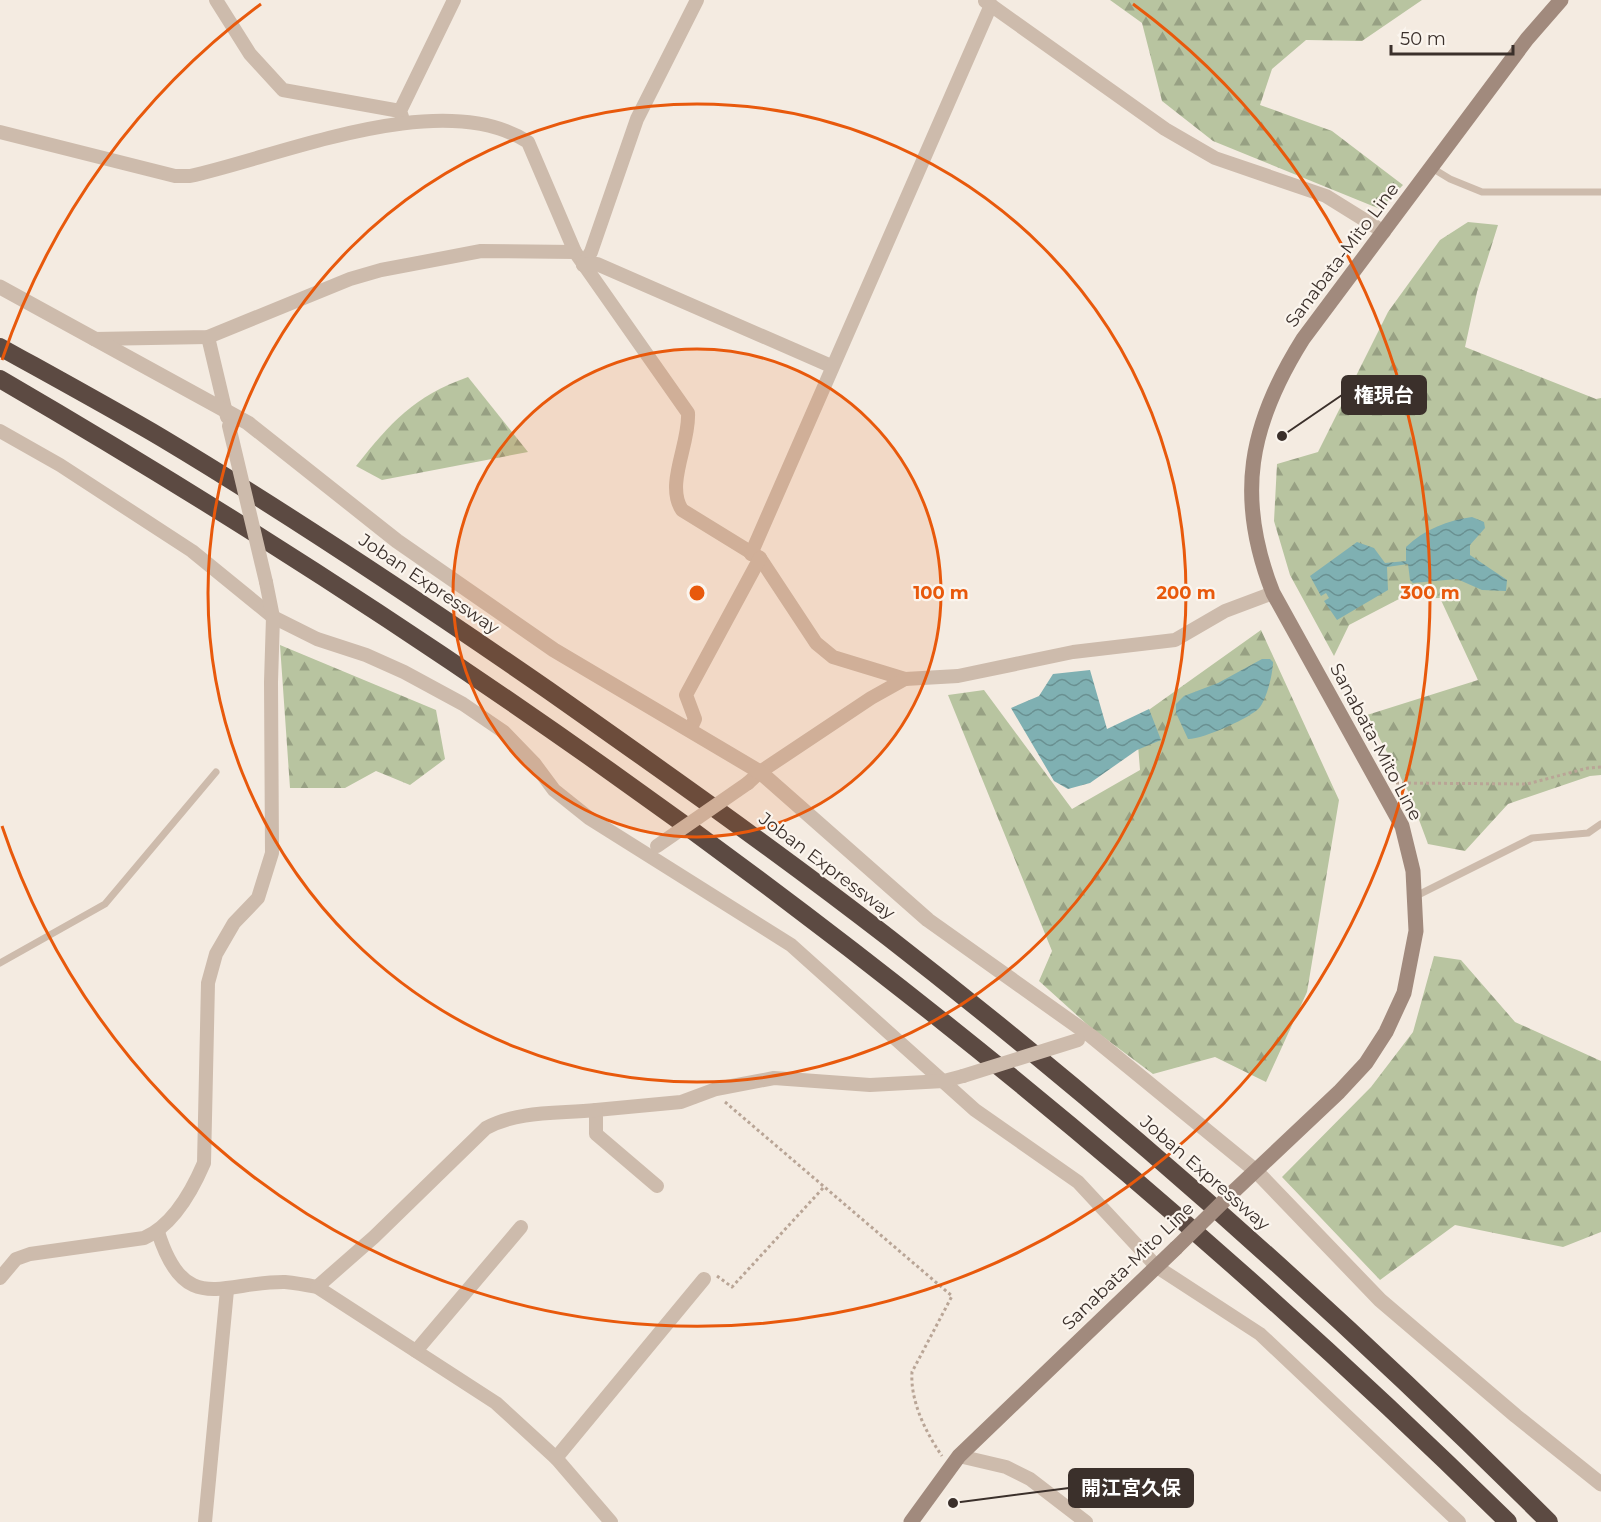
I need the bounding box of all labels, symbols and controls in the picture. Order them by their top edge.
scale bar [1391,18,1512,56]
text: 50 m [1400,28,1446,50]
street label: Sanabata-Mito Line [1281,178,1404,332]
callout: 権現台 [1342,376,1426,414]
text: 権現台 [1354,383,1414,407]
street label: Joban Expressway [354,528,503,639]
text: 100 m [913,582,969,604]
text: 200 m [1156,582,1216,604]
text: 300 m [1399,582,1460,604]
centre of rings [687,583,707,603]
street label: Sanabata-Mito Line [1325,660,1427,825]
street label: Joban Expressway [754,807,899,924]
street label: Joban Expressway [1135,1110,1274,1235]
street label: Sanabata-Mito Line [1057,1197,1199,1335]
callout: 開江宮久保 [1069,1469,1193,1507]
text: 開江宮久保 [1081,1476,1181,1500]

